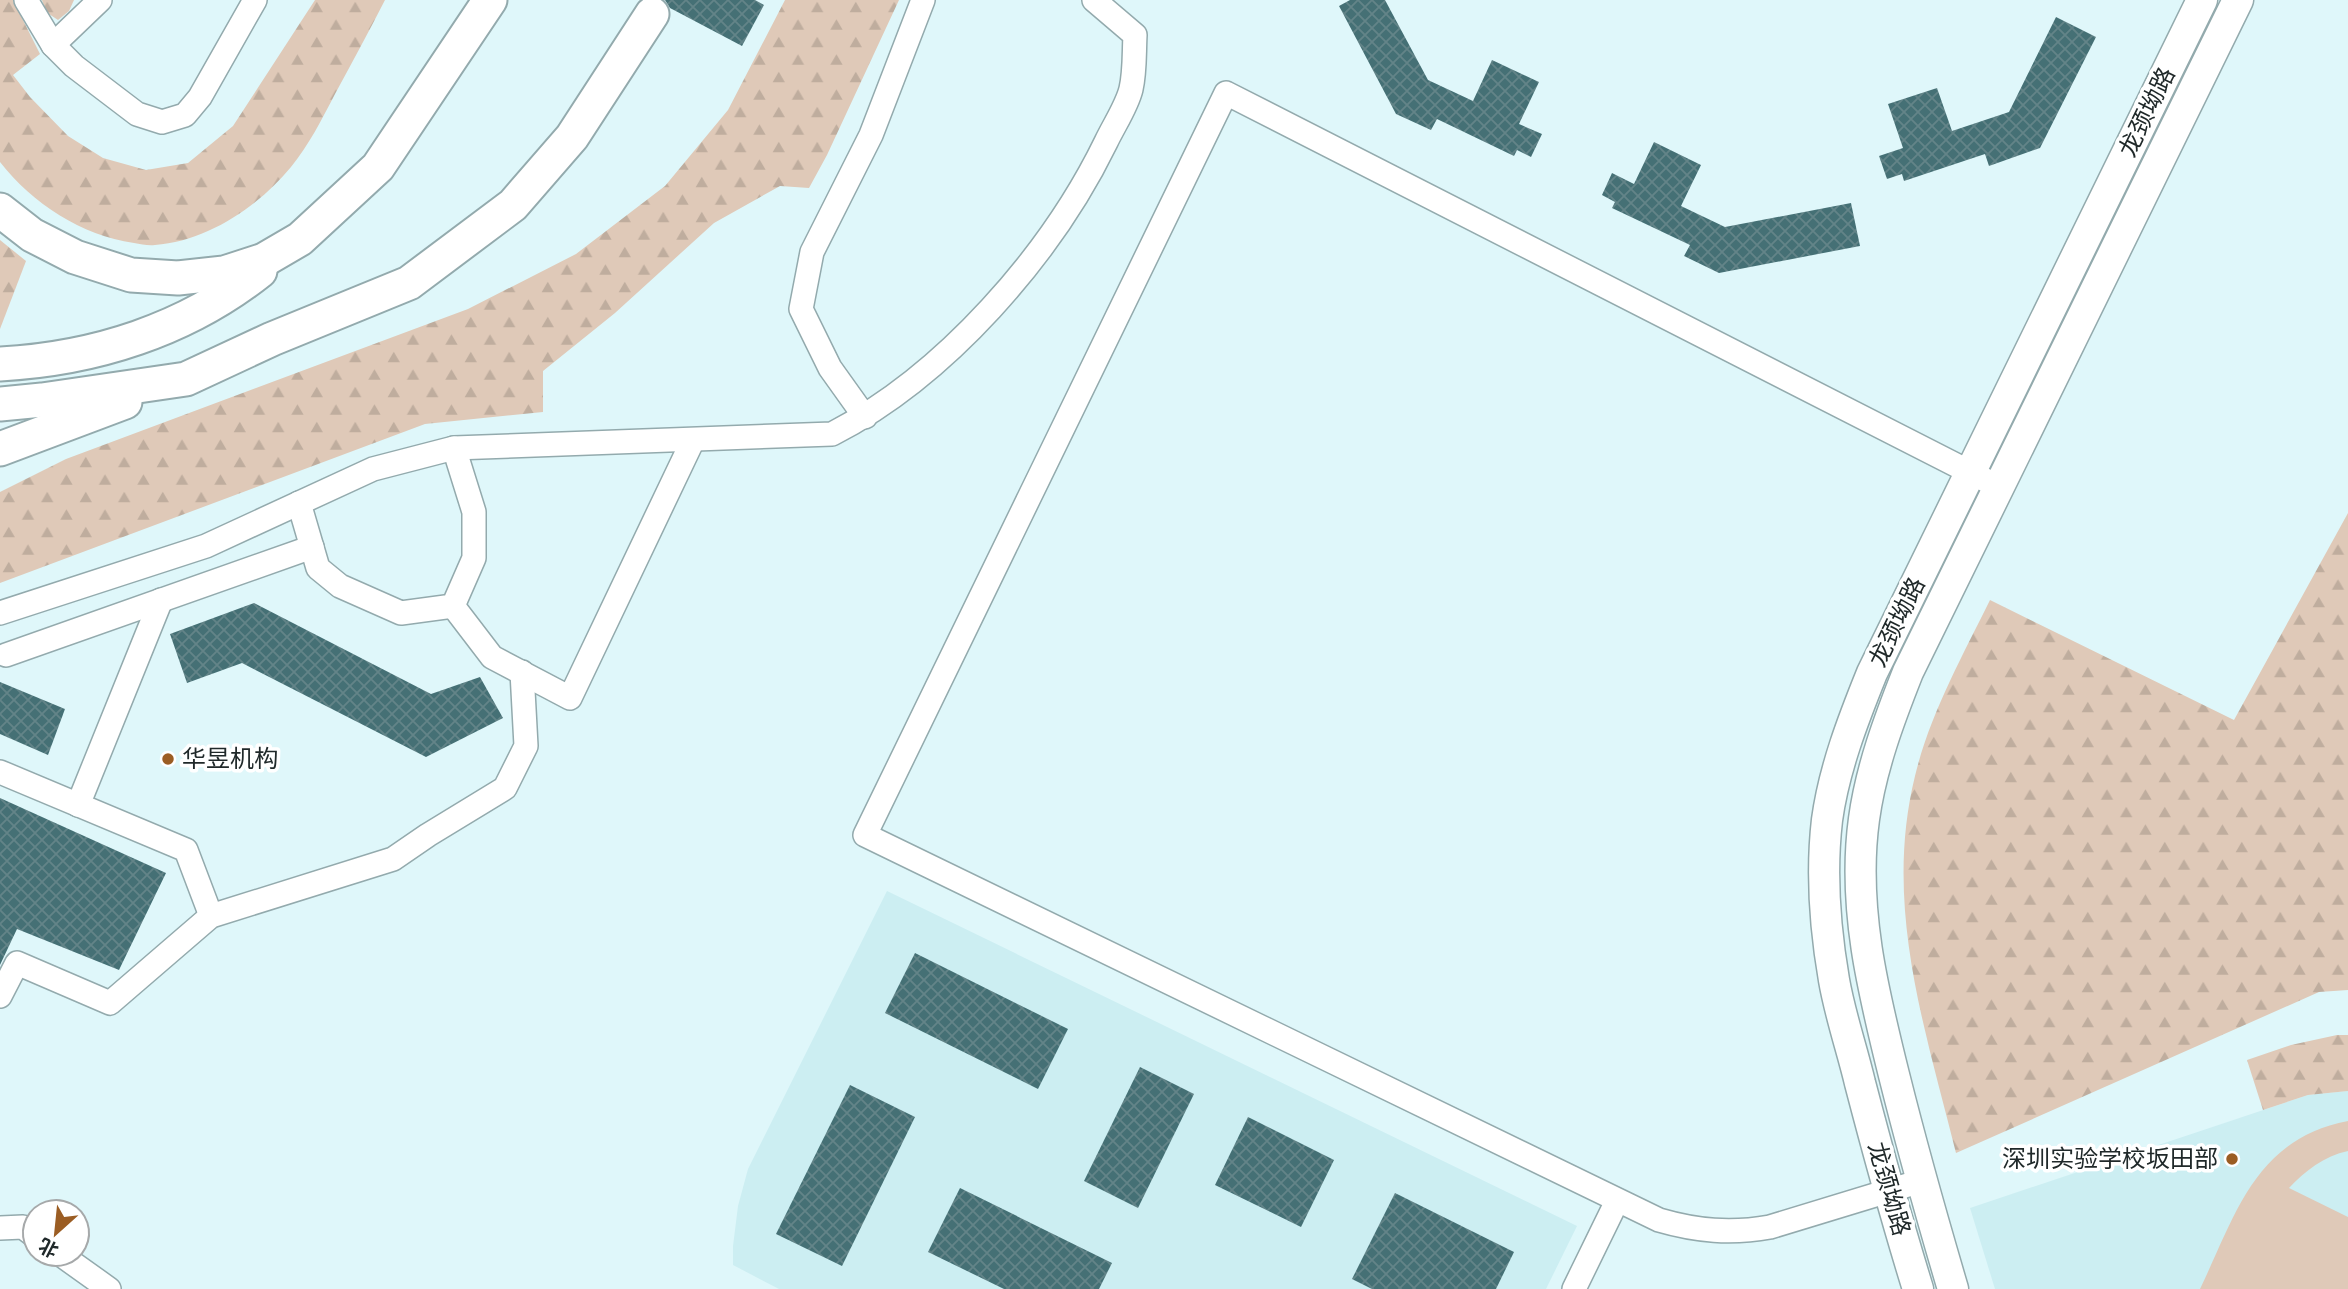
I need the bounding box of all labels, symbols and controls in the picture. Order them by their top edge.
street label: 龙颈坳路 [2112,62,2181,161]
street label: 龙颈坳路 [1862,572,1931,671]
place label: 华昱机构 [182,743,278,773]
marker: 华昱机构 [160,751,176,767]
street label: 龙颈坳路 [1862,1138,1918,1239]
place label: 深圳实验学校坂田部 [2002,1143,2218,1173]
marker: 深圳实验学校坂田部 [2224,1151,2240,1167]
north arrow [21,1198,91,1268]
text: 北 [34,1233,62,1263]

